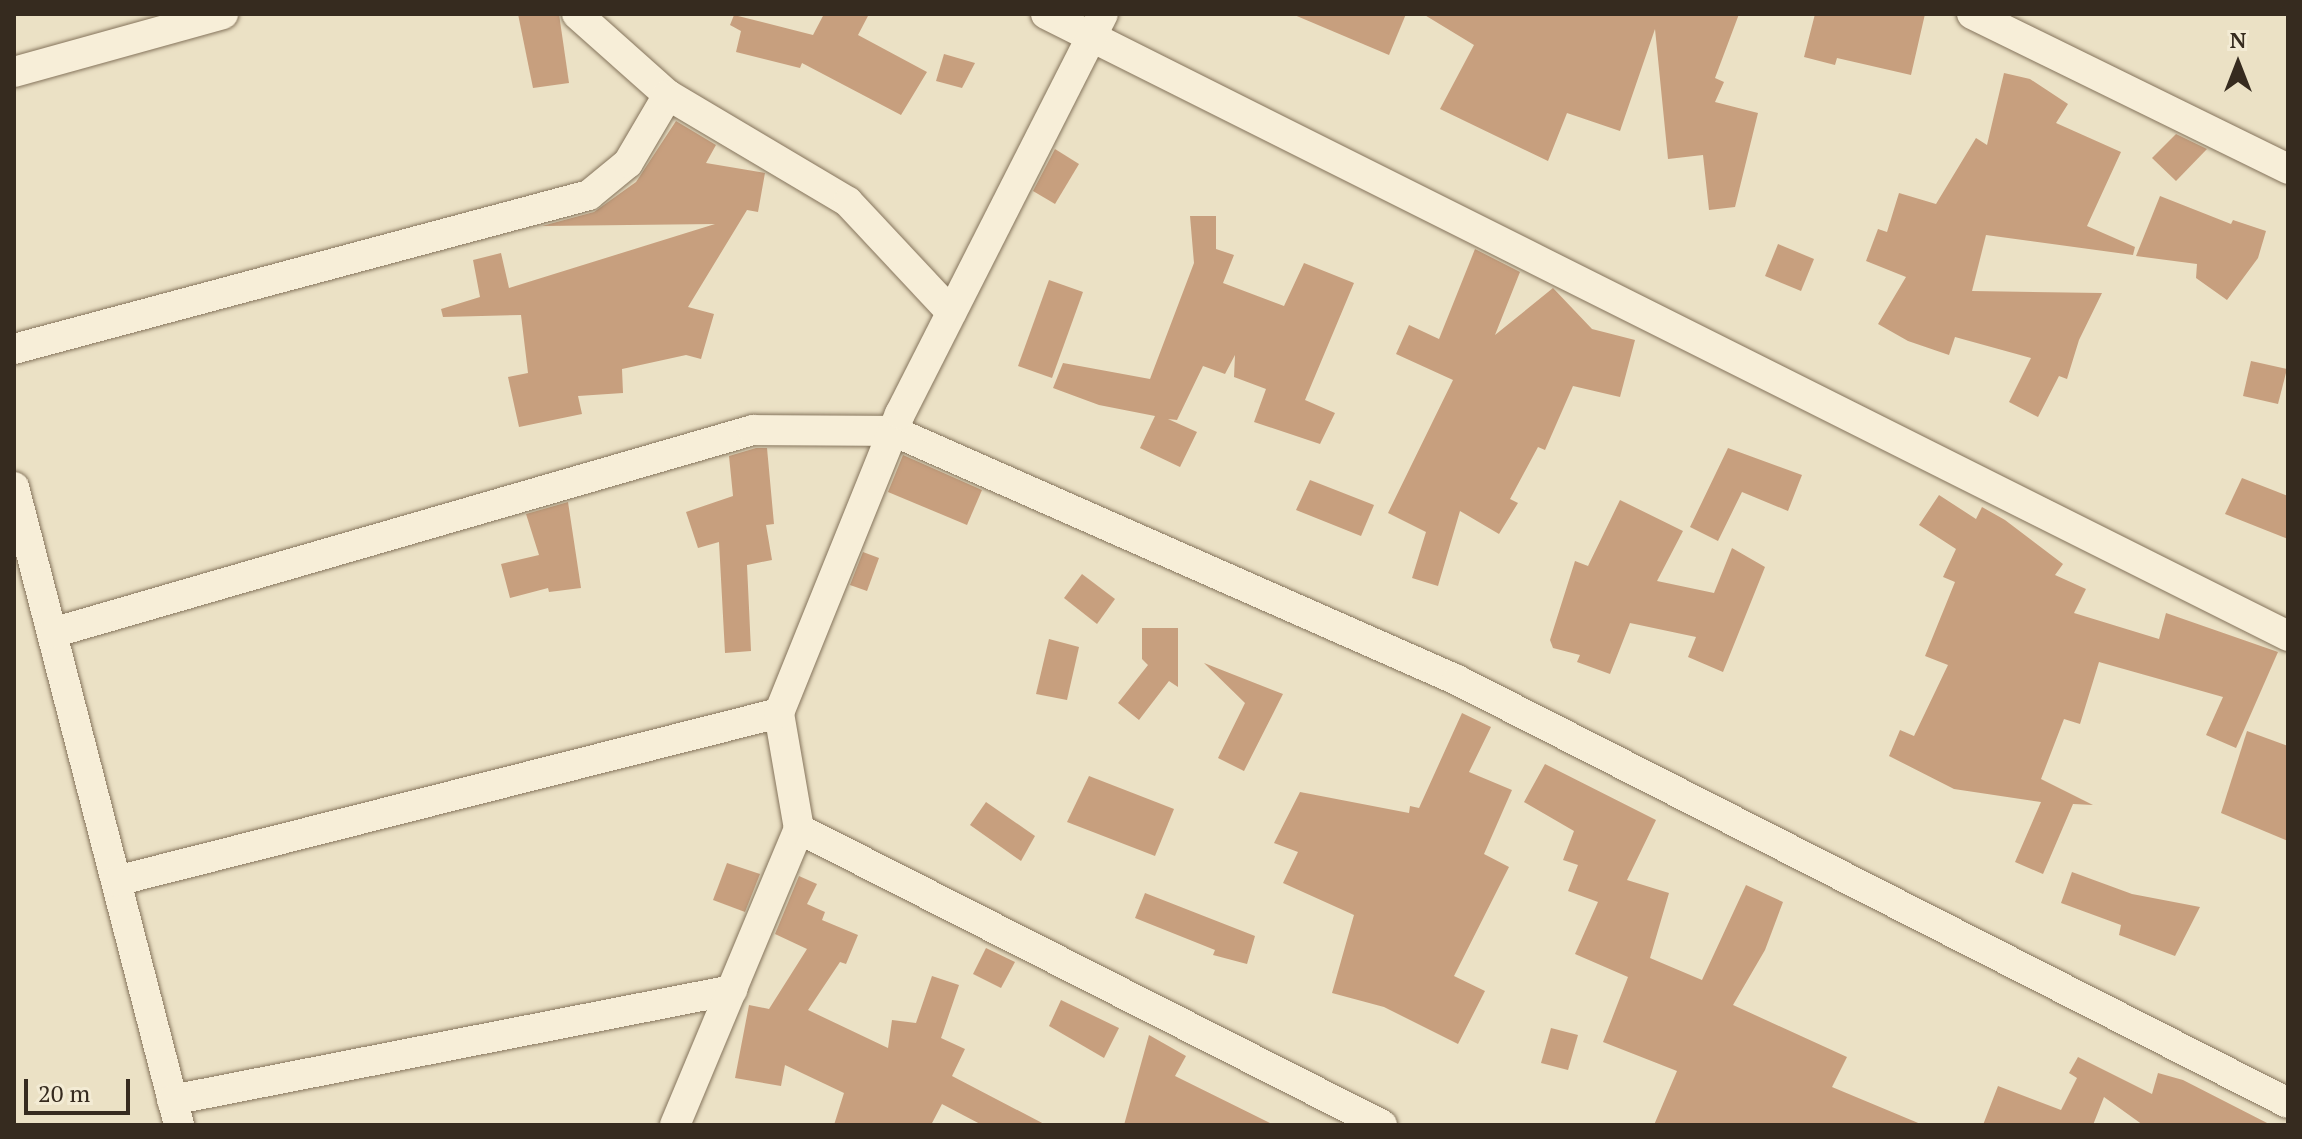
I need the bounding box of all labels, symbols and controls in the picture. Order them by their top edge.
north arrow [2198,24,2278,104]
text: N [2230,25,2246,54]
scale bar [28,1063,134,1113]
text: 20 m [38,1077,90,1109]

